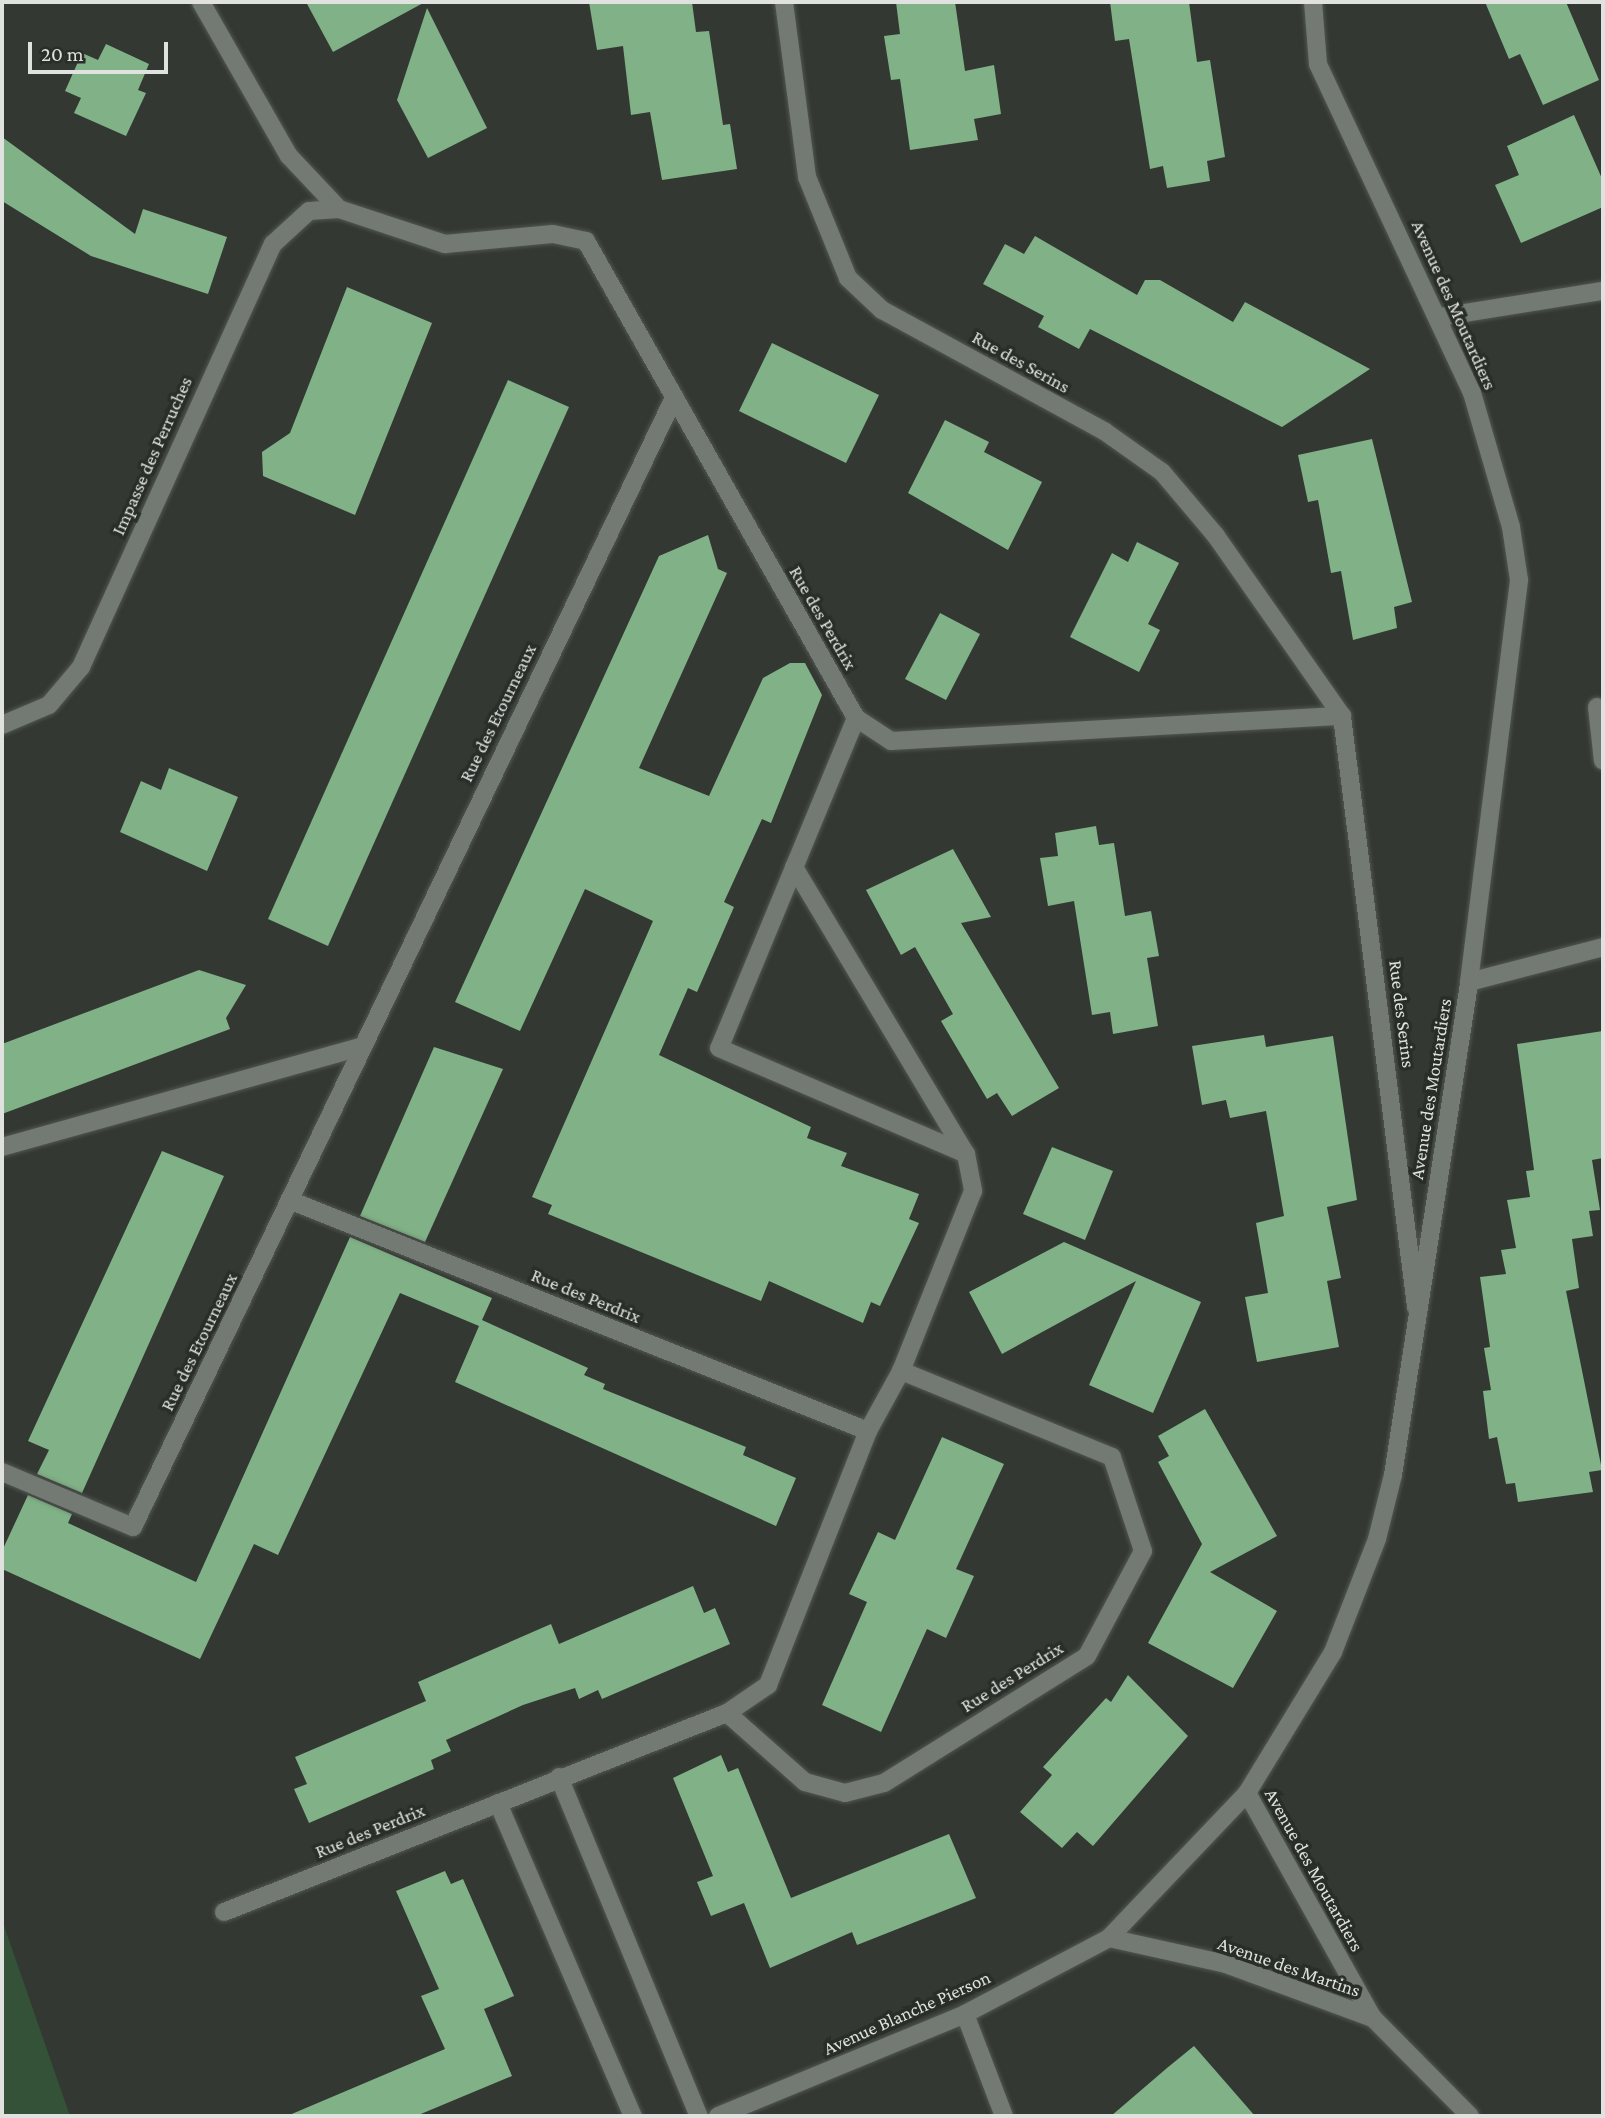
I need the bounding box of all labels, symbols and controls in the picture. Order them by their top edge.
scale bar [32,28,172,72]
text: 20 m [41,42,84,66]
street label: Avenue des Moutardiers [1406,217,1502,393]
street label: Rue des Serins [968,326,1074,398]
street label: Impasse des Perruches [107,373,197,539]
street label: Rue des Perdrix [784,562,862,674]
street label: Rue des Etourneaux [455,640,541,786]
street label: Rue des Serins [1384,959,1420,1069]
street label: Avenue des Moutardiers [1405,997,1457,1181]
street label: Rue des Perdrix [528,1264,644,1328]
street label: Rue des Etourneaux [156,1269,242,1415]
street label: Rue des Perdrix [957,1637,1067,1717]
street label: Avenue des Moutardiers [1260,1784,1368,1956]
street label: Rue des Perdrix [312,1799,428,1863]
street label: Avenue des Martins [1215,1932,1363,2002]
street label: Avenue Blanche Pierson [820,1966,994,2060]

